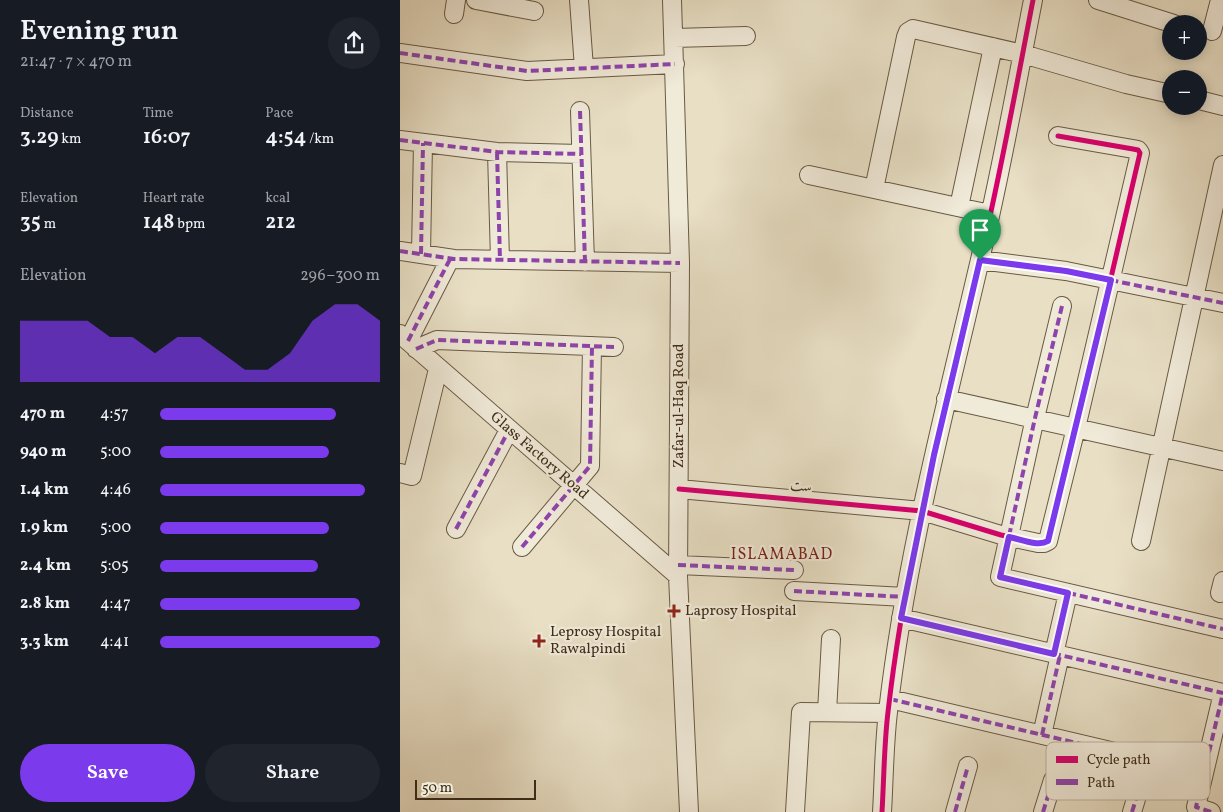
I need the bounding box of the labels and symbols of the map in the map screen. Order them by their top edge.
pin [959,209,1001,260]
street label: Zafar-ul-Haq Road [669,344,690,468]
street label: Glass Factory Road [485,407,593,505]
street label: ست [789,476,813,498]
district label: ISLAMABAD [731,544,833,566]
place label: Laprosy Hospital [685,601,797,622]
marker: Laprosy Hospital [667,604,681,618]
place label: Leprosy Hospital Rawalpindi [550,622,661,660]
marker: Leprosy Hospital Rawalpindi [532,634,546,648]
legend [1046,742,1210,800]
text: Cycle path [1087,751,1151,770]
text: Path [1087,774,1115,793]
scale bar [415,777,536,800]

